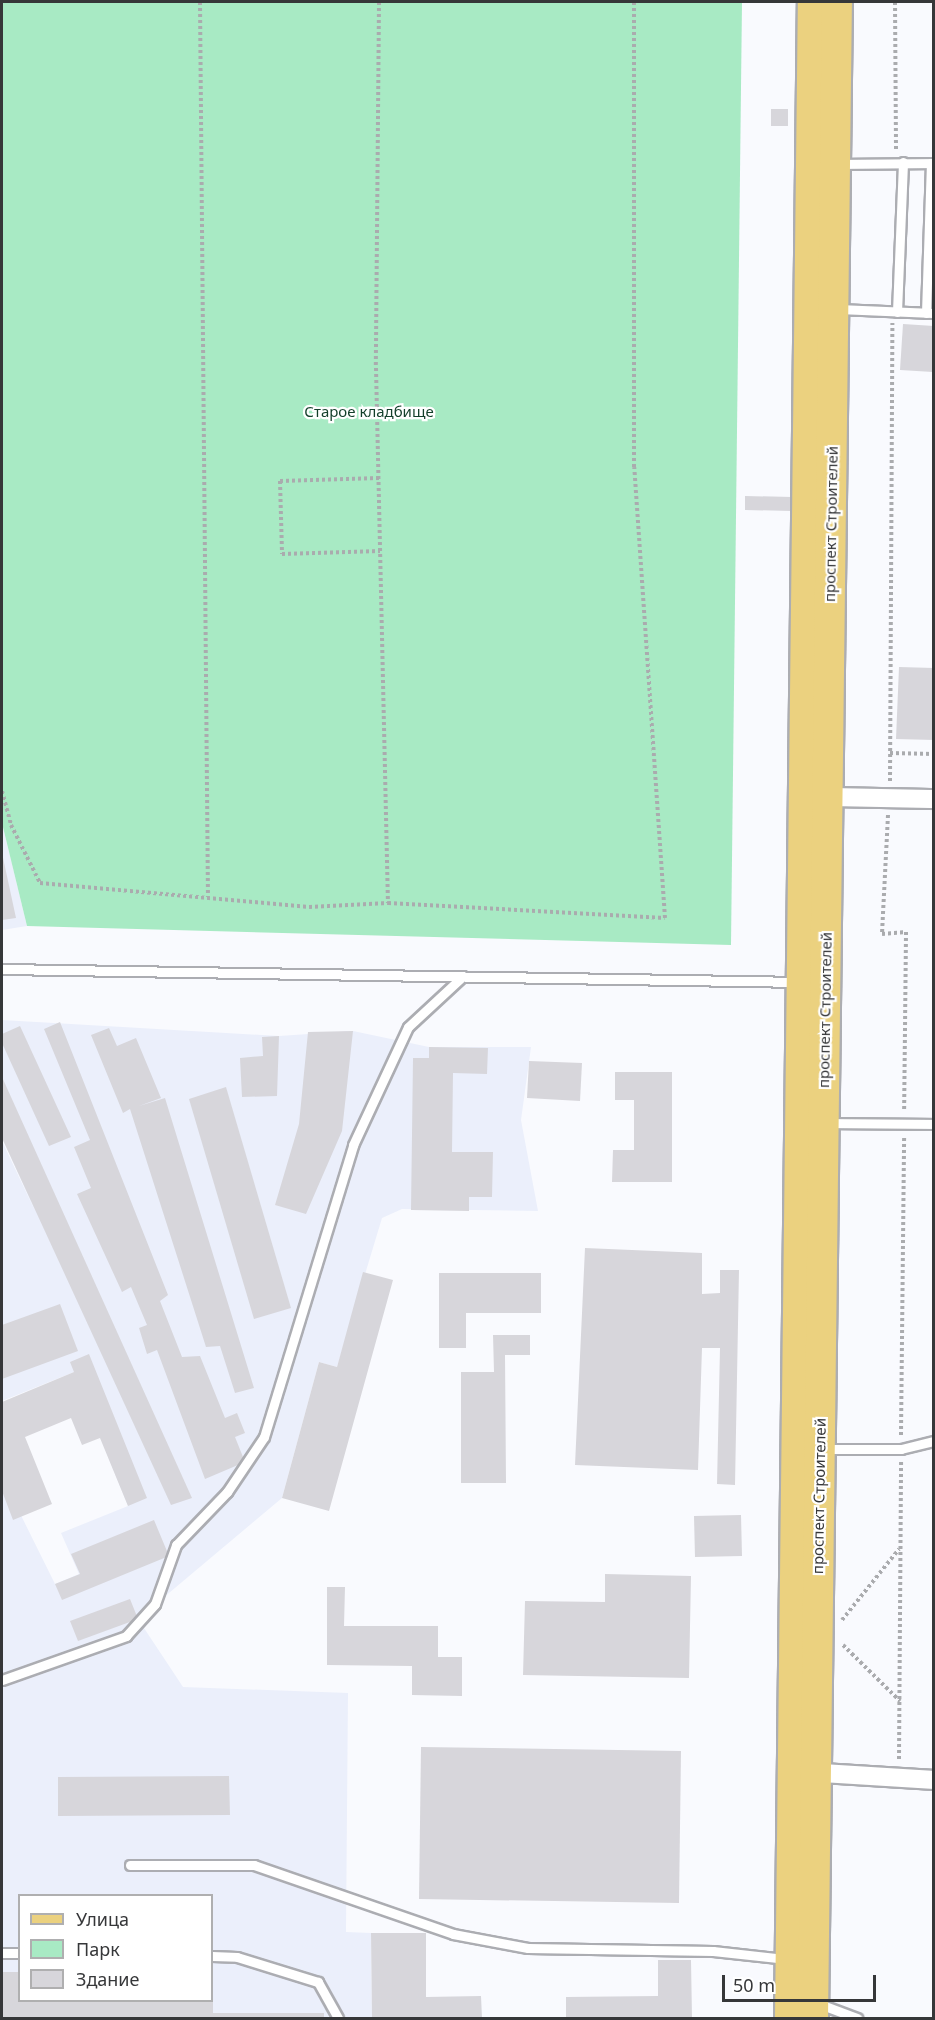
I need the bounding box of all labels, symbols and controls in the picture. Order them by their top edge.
park label: Старое кладбище [304,403,434,421]
street label: проспект Строителей [821,446,841,602]
street label: проспект Строителей [815,932,835,1088]
street label: проспект Строителей [809,1418,829,1574]
legend [18,1894,213,2002]
text: Улица [76,1907,129,1931]
text: Парк [76,1937,120,1961]
scale bar [725,1963,880,2001]
text: Здание [76,1967,139,1991]
text: 50 m [733,1973,775,1997]

